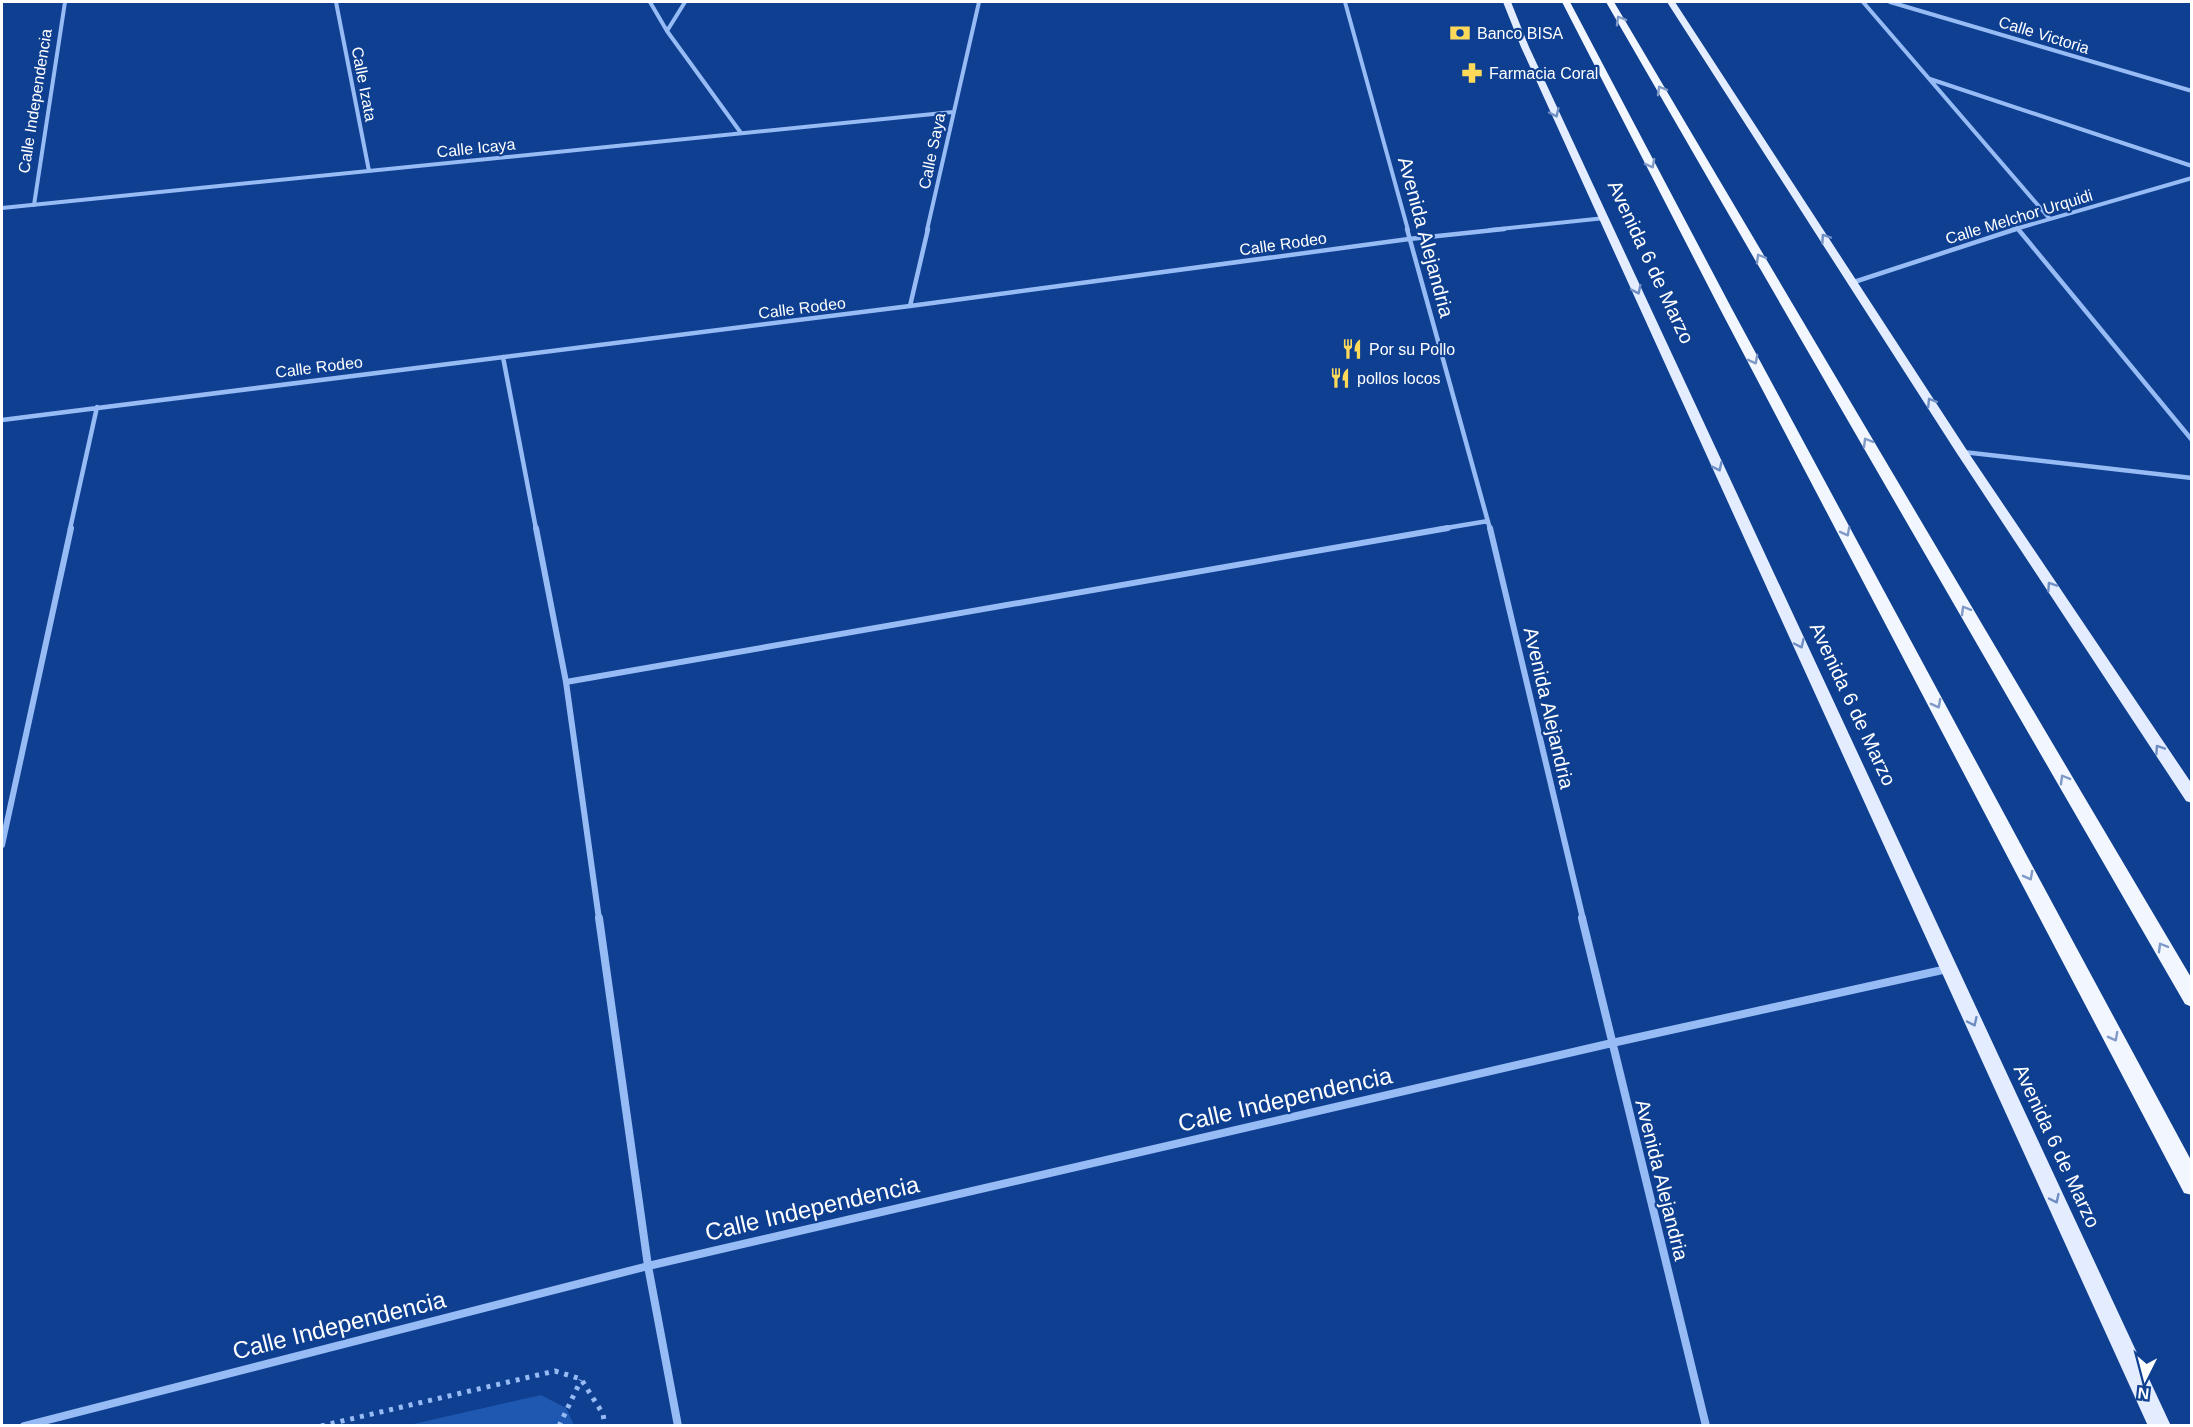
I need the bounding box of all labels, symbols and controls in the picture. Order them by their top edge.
street label: Calle Victoria [1997,13,2092,57]
one-way arrow [1616,16,1628,26]
bank icon: Banco BISA [1448,21,1472,45]
place label: Banco BISA [1477,25,1564,42]
street label: Calle Independencia [15,28,55,174]
street label: Calle Izata [348,45,380,123]
pharmacy icon: Farmacia Coral [1460,61,1484,85]
place label: Farmacia Coral [1489,65,1598,82]
one-way arrow [1657,86,1668,96]
one-way arrow [1548,106,1560,117]
street label: Calle Saya [916,111,948,191]
street label: Calle Icaya [436,135,516,161]
street label: Avenida Alejandria [1394,154,1458,321]
one-way arrow [1644,158,1655,168]
street label: Avenida 6 de Marzo [1604,177,1698,347]
street label: Calle Melchor Urquidi [1943,187,2095,247]
street label: Calle Rodeo [1238,229,1328,259]
one-way arrow [1821,234,1832,245]
one-way arrow [1755,254,1767,265]
one-way arrow [1630,283,1642,294]
street label: Calle Rodeo [757,294,847,322]
restaurant icon: Por su Pollo [1340,337,1364,361]
place label: Por su Pollo [1369,341,1455,358]
street label: Calle Rodeo [274,353,364,381]
one-way arrow [1747,354,1758,365]
restaurant icon: pollos locos [1328,366,1352,390]
place label: pollos locos [1357,370,1441,387]
one-way arrow [1927,398,1938,409]
one-way arrow [1862,438,1874,448]
one-way arrow [1711,461,1723,472]
one-way arrow [1838,526,1850,537]
one-way arrow [2047,582,2058,593]
one-way arrow [1961,606,1972,616]
street label: Avenida 6 de Marzo [1806,619,1900,789]
street label: Avenida Alejandria [1520,625,1579,792]
one-way arrow [1792,638,1804,649]
one-way arrow [1930,698,1941,709]
one-way arrow [2155,744,2166,755]
one-way arrow [2059,775,2071,785]
one-way arrow [2022,870,2033,881]
one-way arrow [2158,943,2169,953]
one-way arrow [1965,1016,1977,1027]
one-way arrow [2107,1031,2119,1042]
street label: Calle Independencia [1175,1061,1395,1137]
street label: Avenida 6 de Marzo [2010,1061,2104,1231]
street label: Avenida Alejandria [1631,1097,1693,1264]
street label: Calle Independencia [702,1170,922,1246]
one-way arrow [2047,1193,2059,1204]
street label: Calle Independencia [230,1285,449,1365]
north arrow [2115,1349,2175,1409]
text: N [2137,1384,2150,1402]

